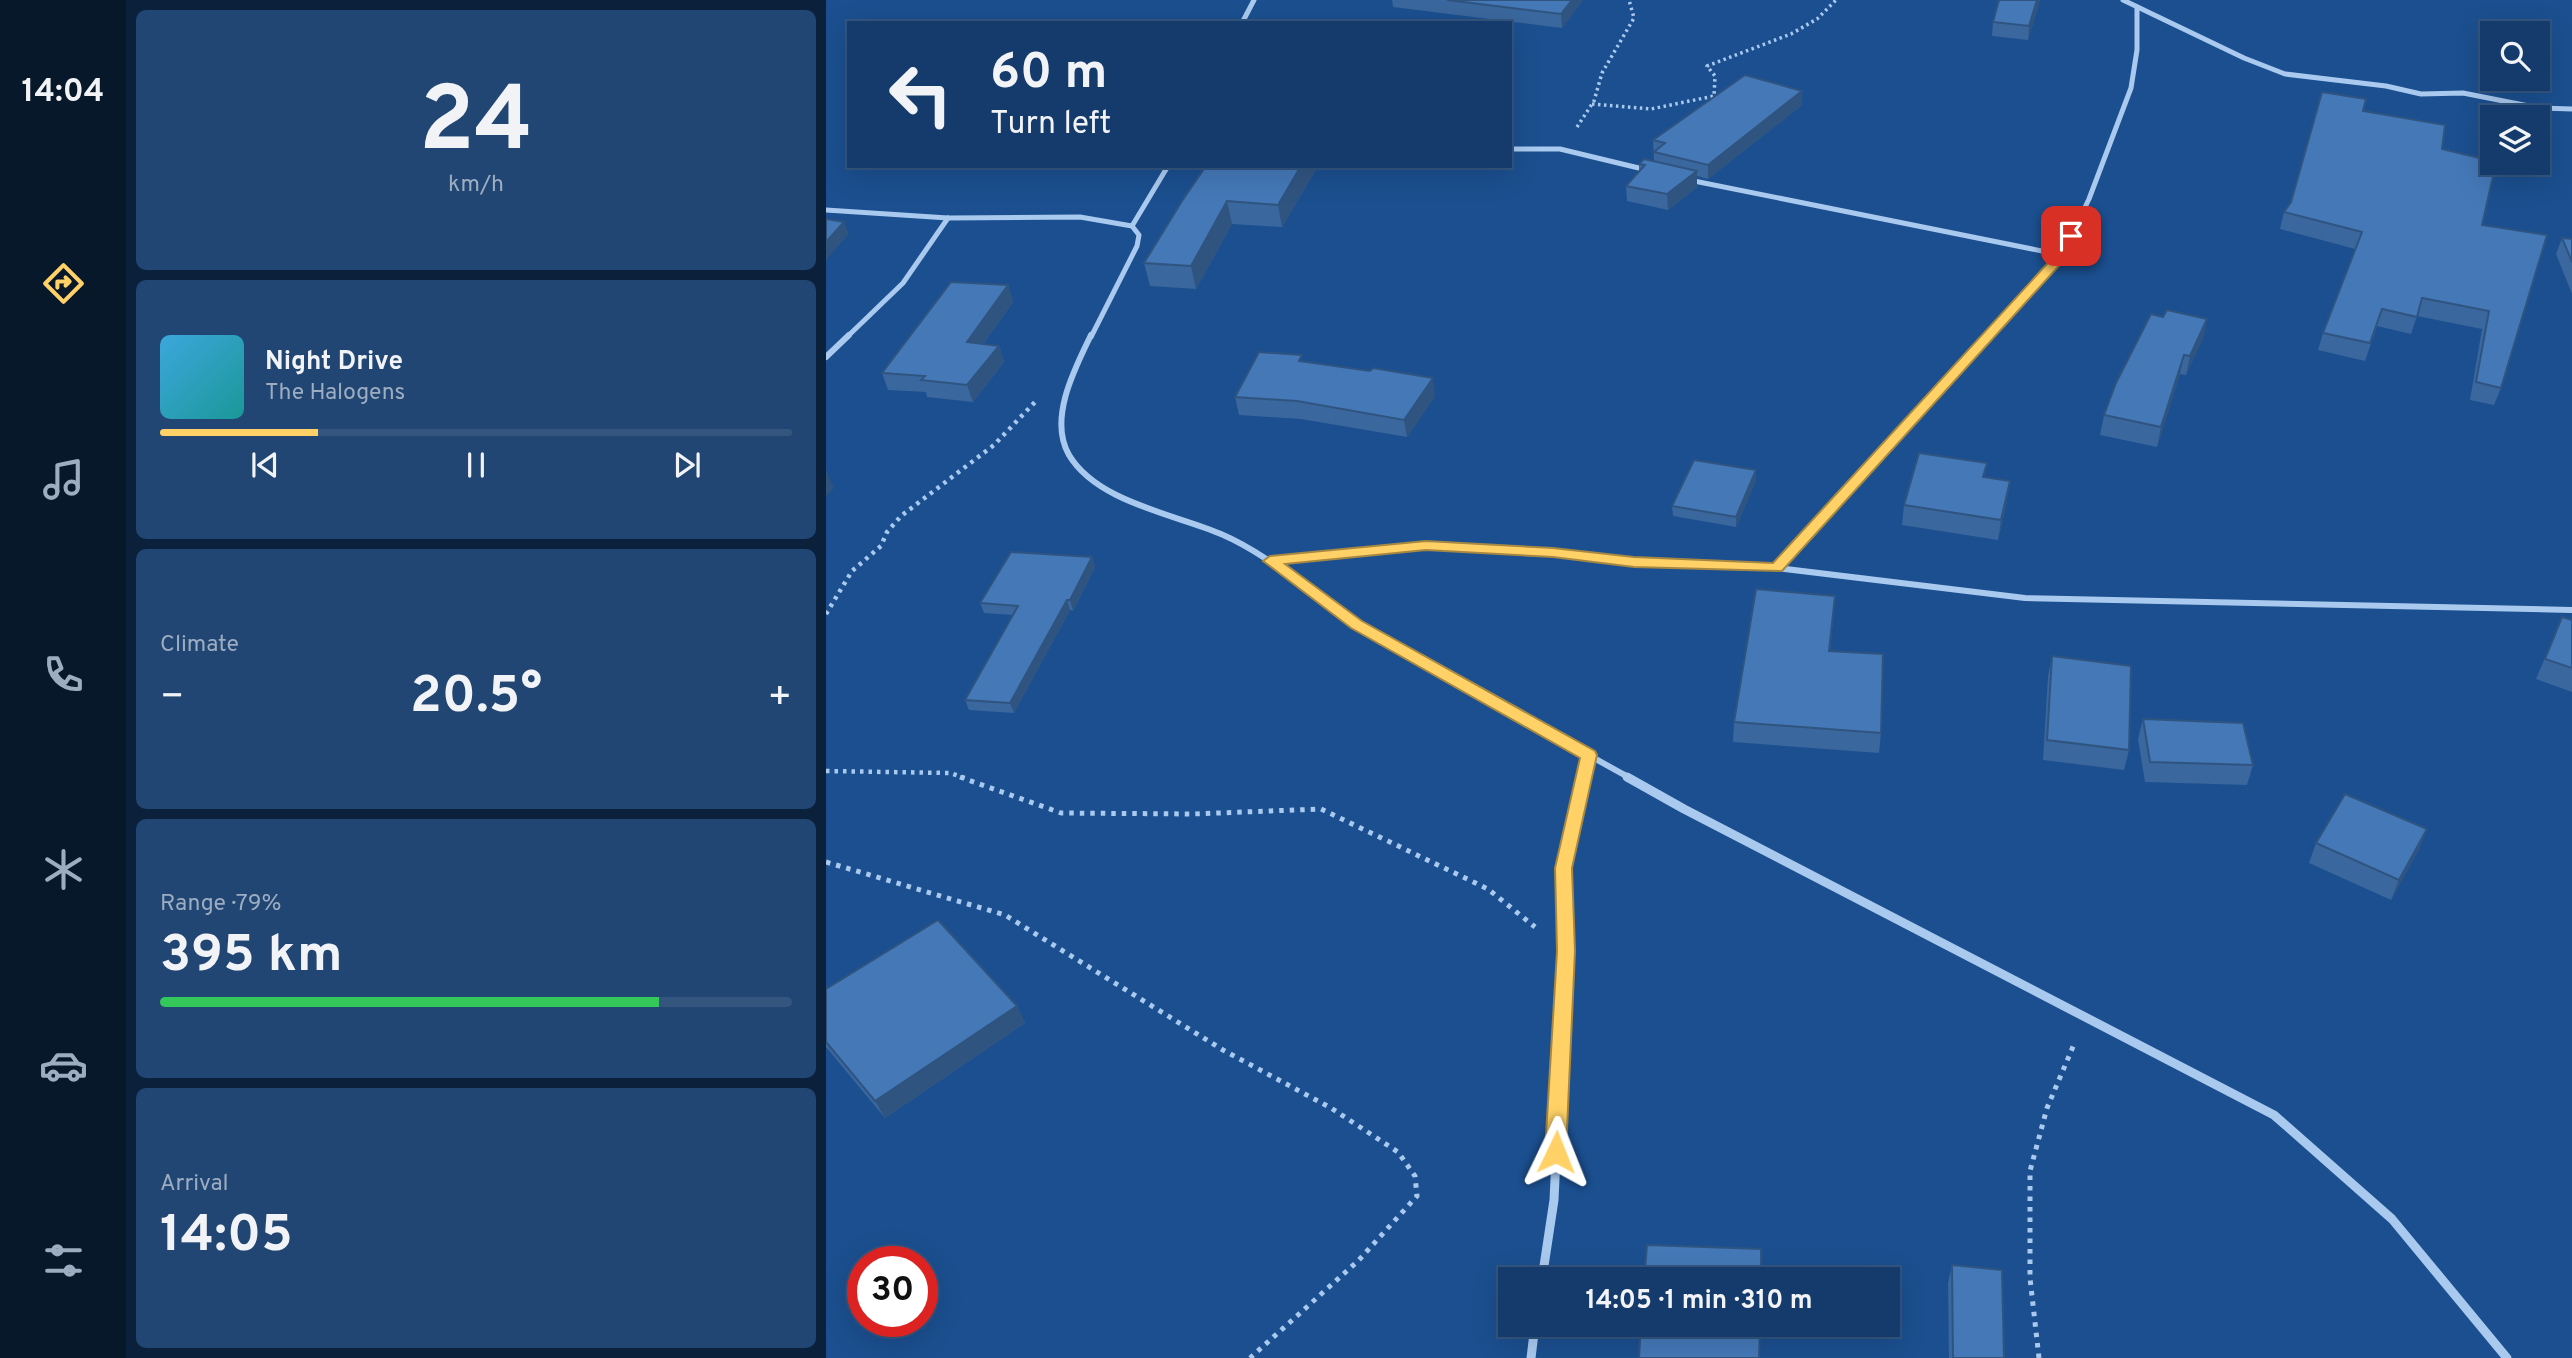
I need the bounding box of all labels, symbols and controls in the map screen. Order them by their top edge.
map controls [2480,21,2550,175]
button: search [2480,21,2550,91]
text: 60 m [990,44,1108,106]
icon: left [875,49,966,140]
text: 24 [419,68,533,183]
text: 14:04 [22,73,104,113]
text: Turn left [990,105,1111,145]
button: layers [2480,105,2550,175]
text: km/h [448,171,504,200]
pin [2041,206,2101,266]
icon: arrive [2052,217,2090,255]
icon: directions [39,259,88,308]
text: Night Drive [265,346,403,379]
text: The Halogens [265,379,405,408]
icon: previous [246,446,284,484]
icon: pause [457,446,495,484]
icon: next [668,446,706,484]
icon: music [39,455,88,504]
text: Climate [160,631,239,660]
icon: phone [39,650,88,699]
text: 20.5° [410,665,542,731]
text: − [160,674,185,723]
text: + [767,674,792,723]
icon: climate [39,845,88,894]
text: Range · 79% [160,890,282,919]
text: 395 km [160,924,343,990]
icon: car [39,1041,88,1090]
position arrow [1519,1115,1593,1189]
text: Arrival [160,1170,229,1199]
text: 14:05 [160,1204,293,1270]
icon: filters [39,1236,88,1285]
speed limit sign: 30 [847,1246,938,1337]
text: 14:05 · 1 min · 310 m [1585,1285,1813,1318]

